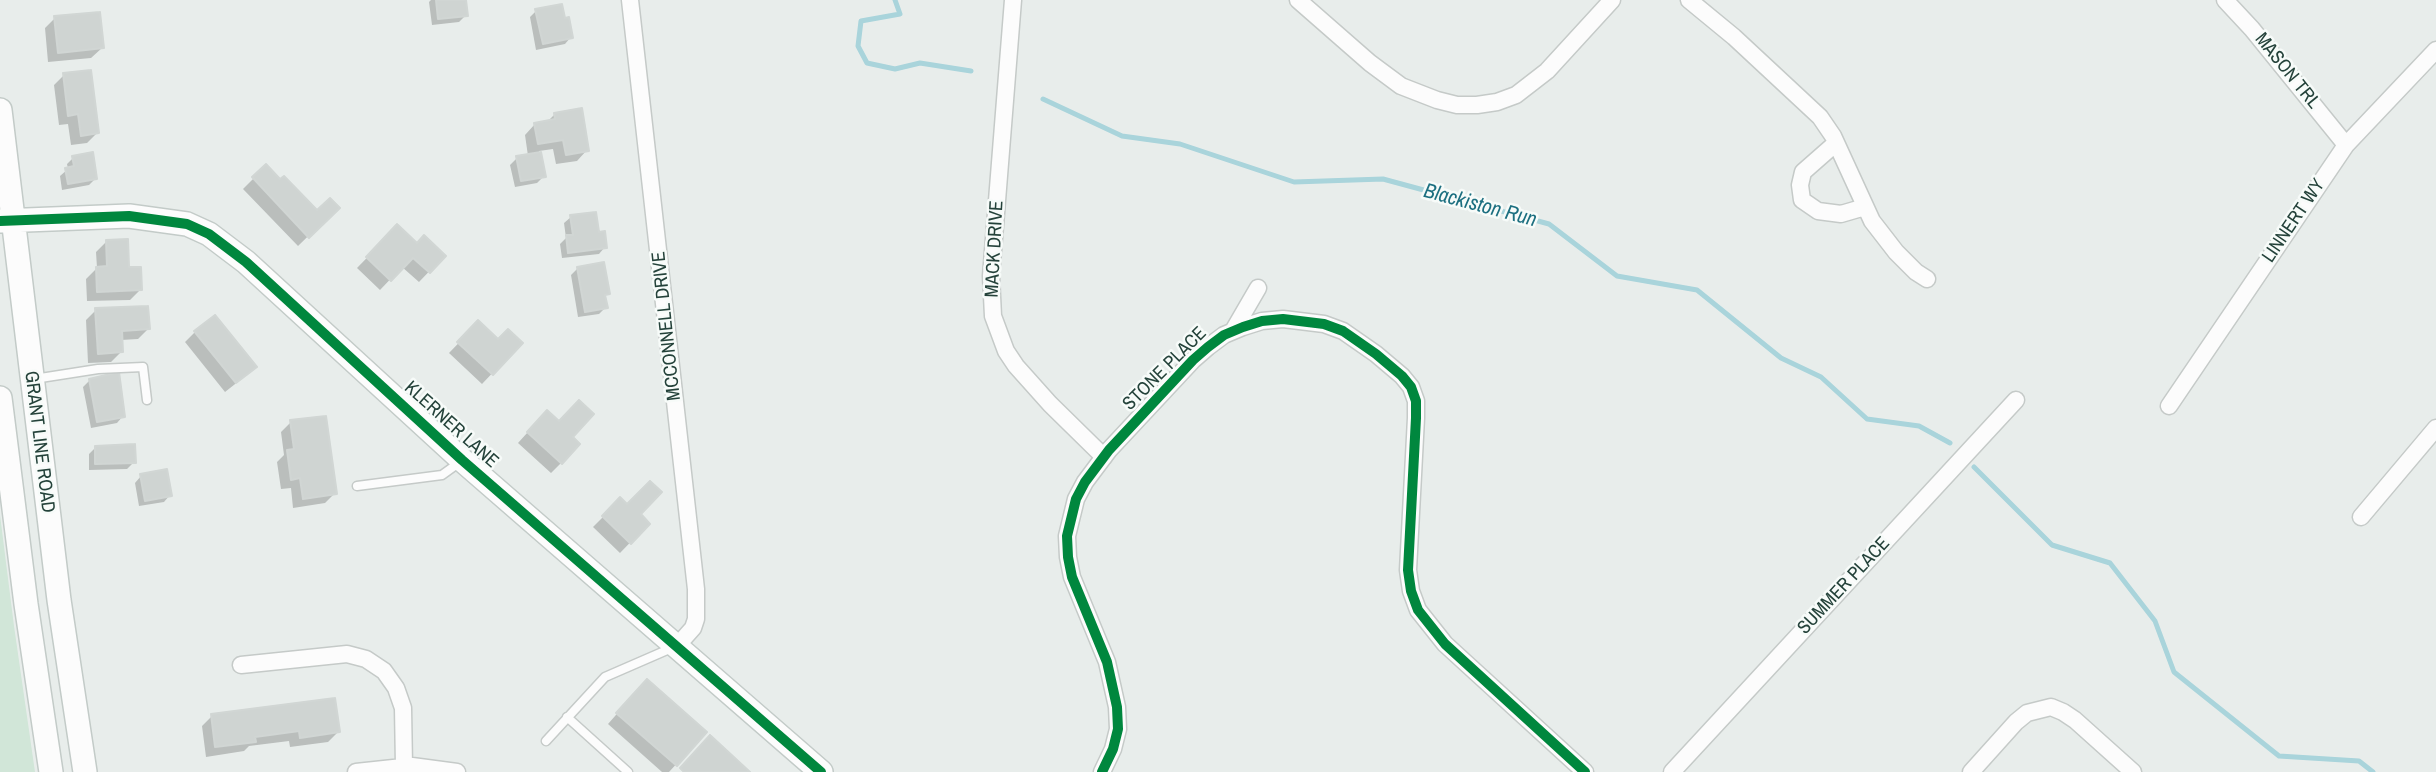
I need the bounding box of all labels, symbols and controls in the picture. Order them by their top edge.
street label: MASON TRL [2250,29,2324,113]
street label: LINNERT WY [2258,175,2330,267]
water label: Blackiston Run [1421,179,1539,233]
street label: MACK DRIVE [981,200,1009,298]
street label: MCCONNELL DRIVE [648,250,686,402]
street label: STONE PLACE [1118,322,1212,416]
street label: GRANT LINE ROAD [19,370,59,514]
street label: KLERNER LANE [399,377,503,473]
street label: SUMMER PLACE [1793,533,1895,639]

